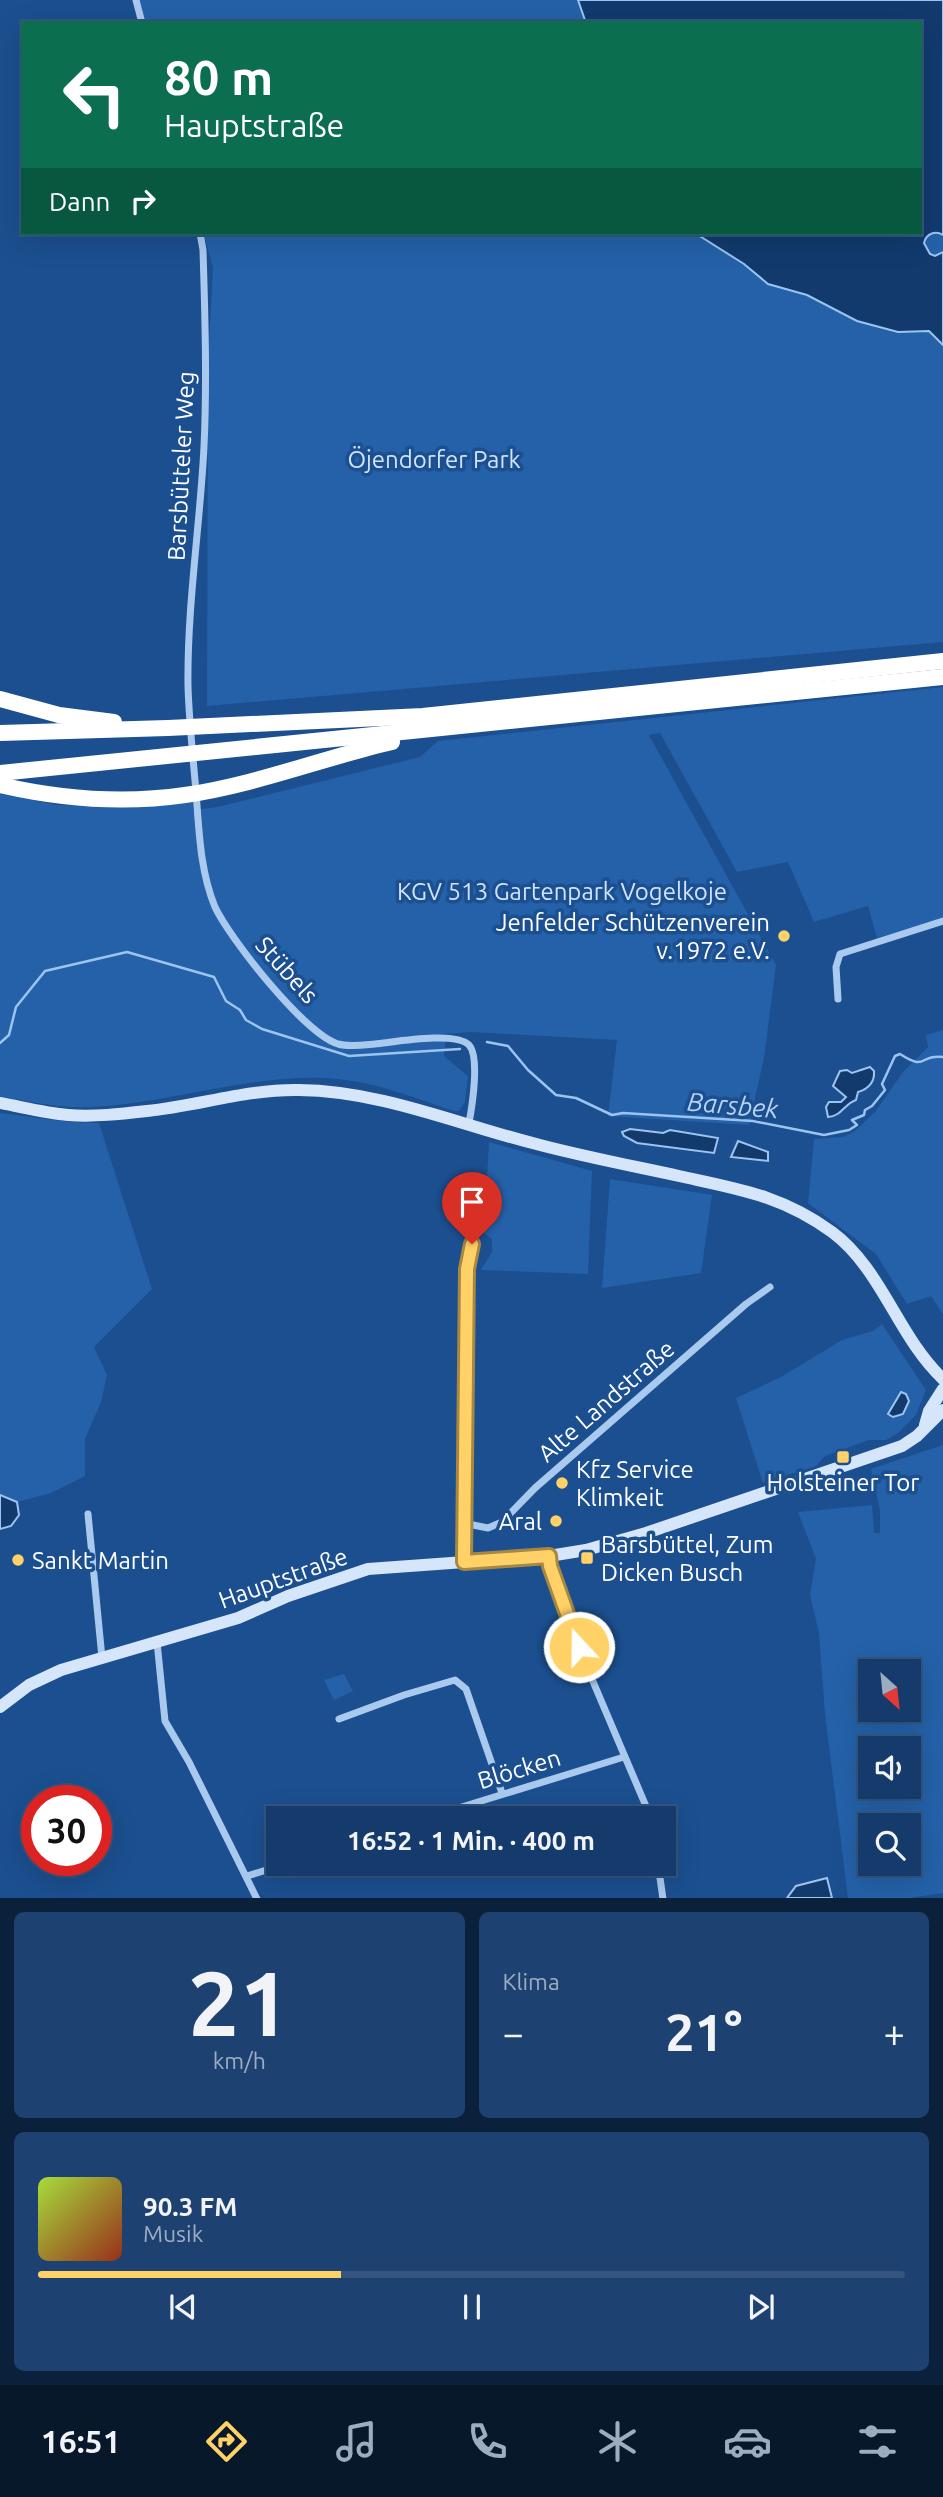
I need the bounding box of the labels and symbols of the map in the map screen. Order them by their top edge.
street label: Barsbütteler Weg [163,370,199,562]
park label: Öjendorfer Park [347,446,521,473]
park label: KGV 513 Gartenpark Vogelkoje [397,878,727,905]
place label: Jenfelder Schützenverein v.1972 e.V. [496,909,770,964]
marker: Jenfelder Schützenverein v.1972 e.V. [776,928,792,944]
street label: Stübels [250,931,324,1009]
water label: Barsbek [686,1087,781,1123]
pin [442,1172,502,1244]
street label: Alte Landstraße [532,1335,680,1467]
marker: Holsteiner Tor [835,1449,851,1465]
place label: Kfz Service Klimkeit [576,1456,694,1511]
place label: Holsteiner Tor [767,1469,919,1496]
marker: Kfz Service Klimkeit [554,1475,570,1491]
place label: Aral [499,1508,542,1535]
marker: Aral [548,1513,564,1529]
place label: Barsbüttel, Zum Dicken Busch [601,1531,774,1586]
street label: Hauptstraße [215,1542,351,1614]
place label: Sankt Martin [32,1547,169,1574]
marker: Barsbüttel, Zum Dicken Busch [579,1550,595,1566]
marker: Sankt Martin [10,1552,26,1568]
position arrow [542,1610,616,1684]
north arrow [858,1659,920,1722]
street label: Blöcken [474,1744,564,1794]
speed limit sign: 30 [21,1785,112,1876]

